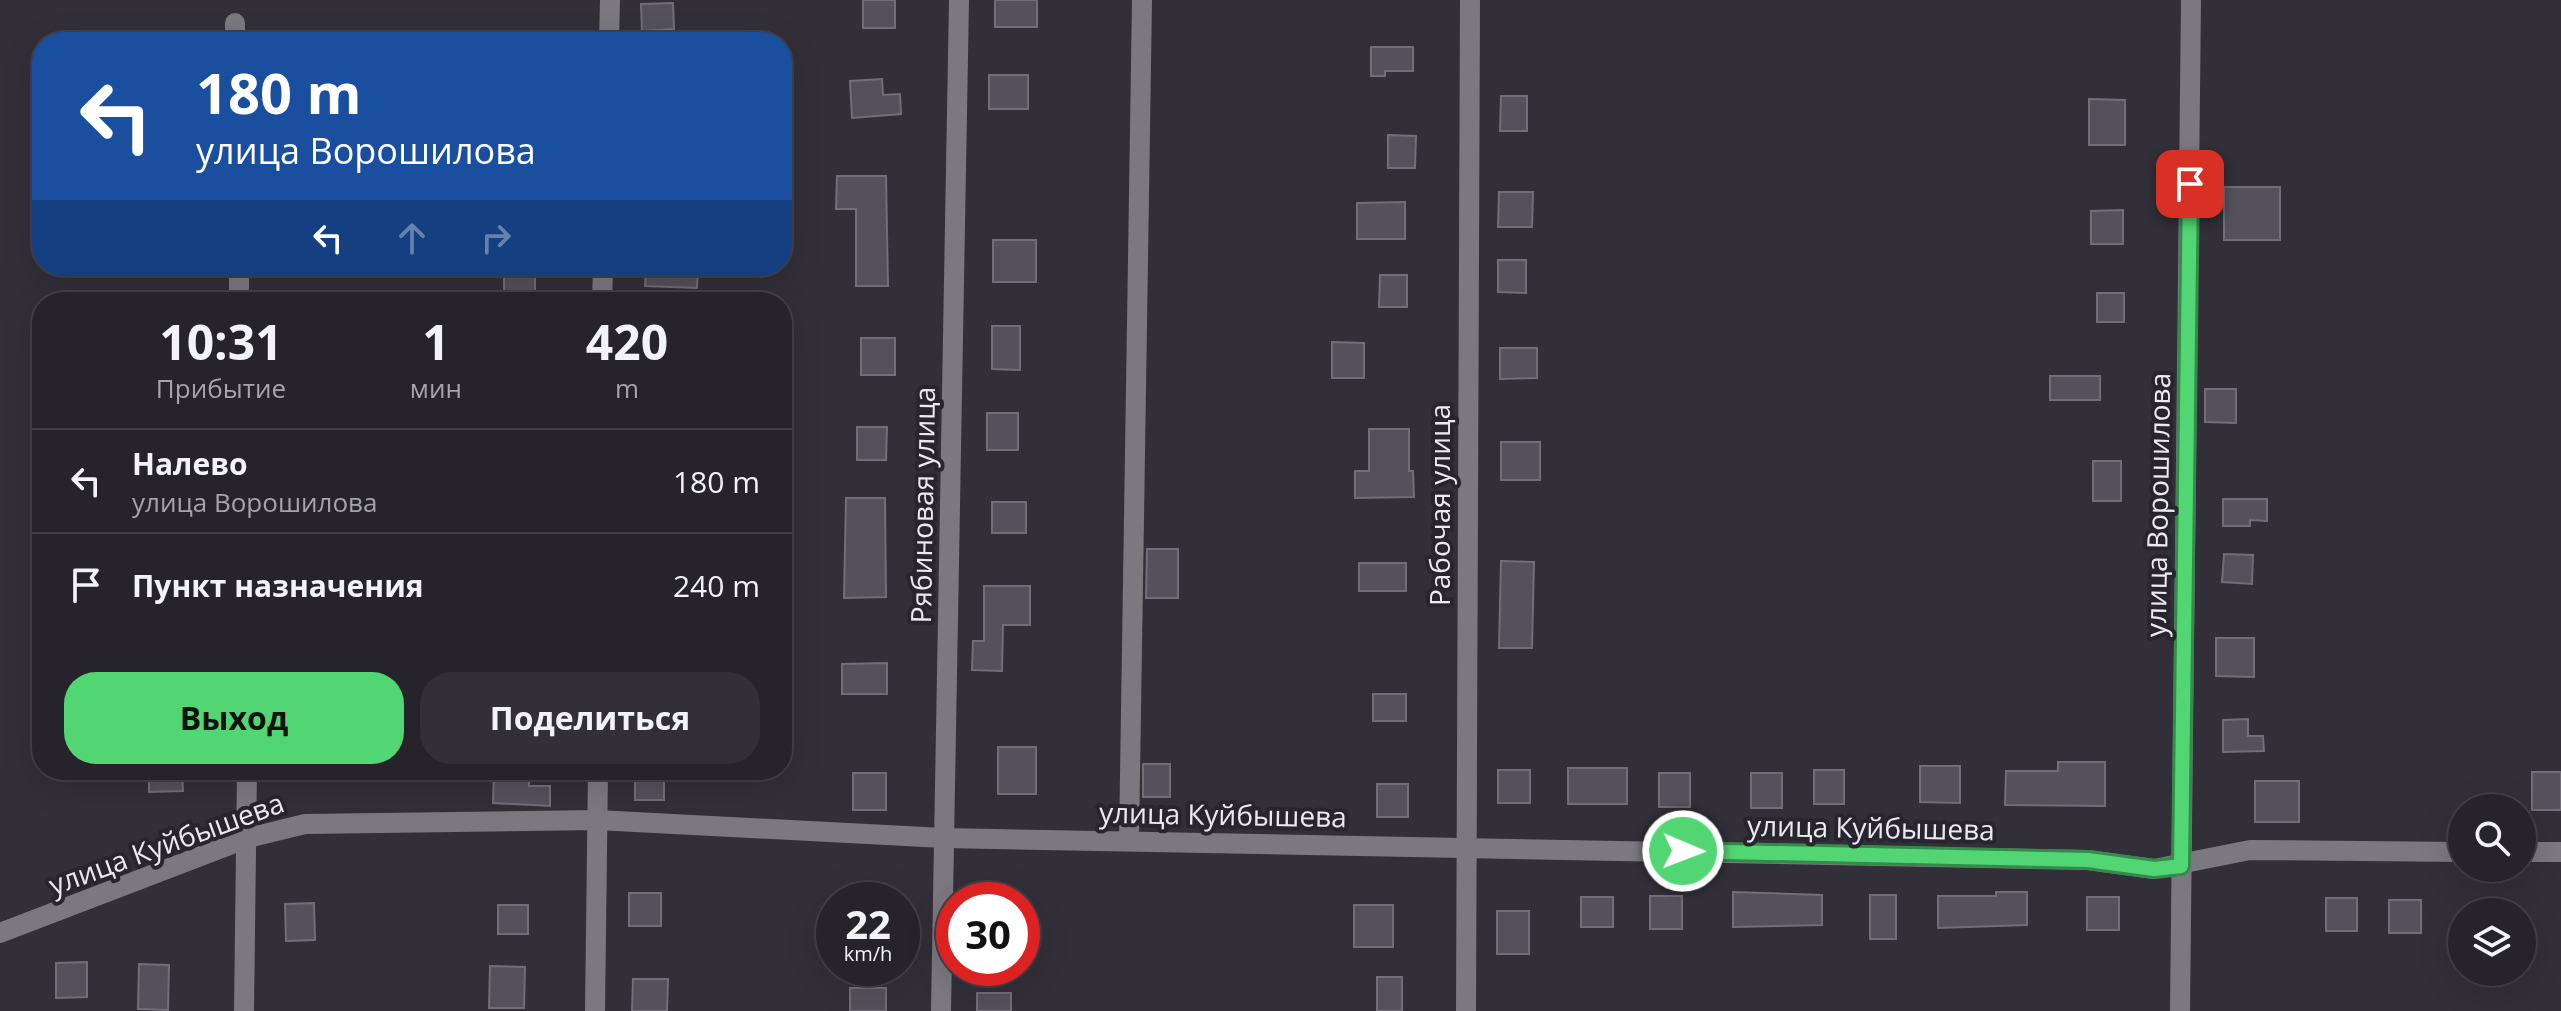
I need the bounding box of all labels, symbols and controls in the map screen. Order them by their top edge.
text: 180 m [196,54,362,130]
icon: left [64,64,168,168]
text: улица Ворошилова [196,126,536,175]
pin [2156,150,2224,218]
icon: arrive [2168,162,2212,206]
icon: left [306,216,350,260]
icon: ahead [390,216,434,260]
icon: right [474,216,518,260]
text: 10:31 [159,309,283,374]
text: 1 [422,309,450,374]
text: 420 [586,309,668,374]
text: Прибытие [156,370,286,406]
text: мин [410,370,462,406]
text: m [615,370,639,406]
street label: улица Ворошилова [2136,373,2178,637]
street label: Рябиновая улица [901,386,943,624]
street label: Рабочая улица [1420,404,1458,606]
text: Налево [132,443,248,484]
icon: left [64,459,108,503]
text: 180 m [673,461,760,502]
text: улица Ворошилова [132,484,377,520]
icon: arrive [64,563,108,607]
text: Пункт назначения [132,565,424,606]
text: 240 m [673,565,760,606]
button: Выход [64,672,404,764]
button: Поделиться [420,672,760,764]
street label: улица Куйбышева [43,783,289,903]
street label: улица Куйбышева [1099,793,1347,835]
map controls [2448,794,2536,986]
button: search [2448,794,2536,882]
street label: улица Куйбышева [1747,806,1995,848]
position arrow [1641,809,1725,893]
speed limit sign: 30 [936,882,1040,986]
text: 22 [845,896,891,951]
button: layers [2448,898,2536,986]
text: km/h [844,940,892,967]

